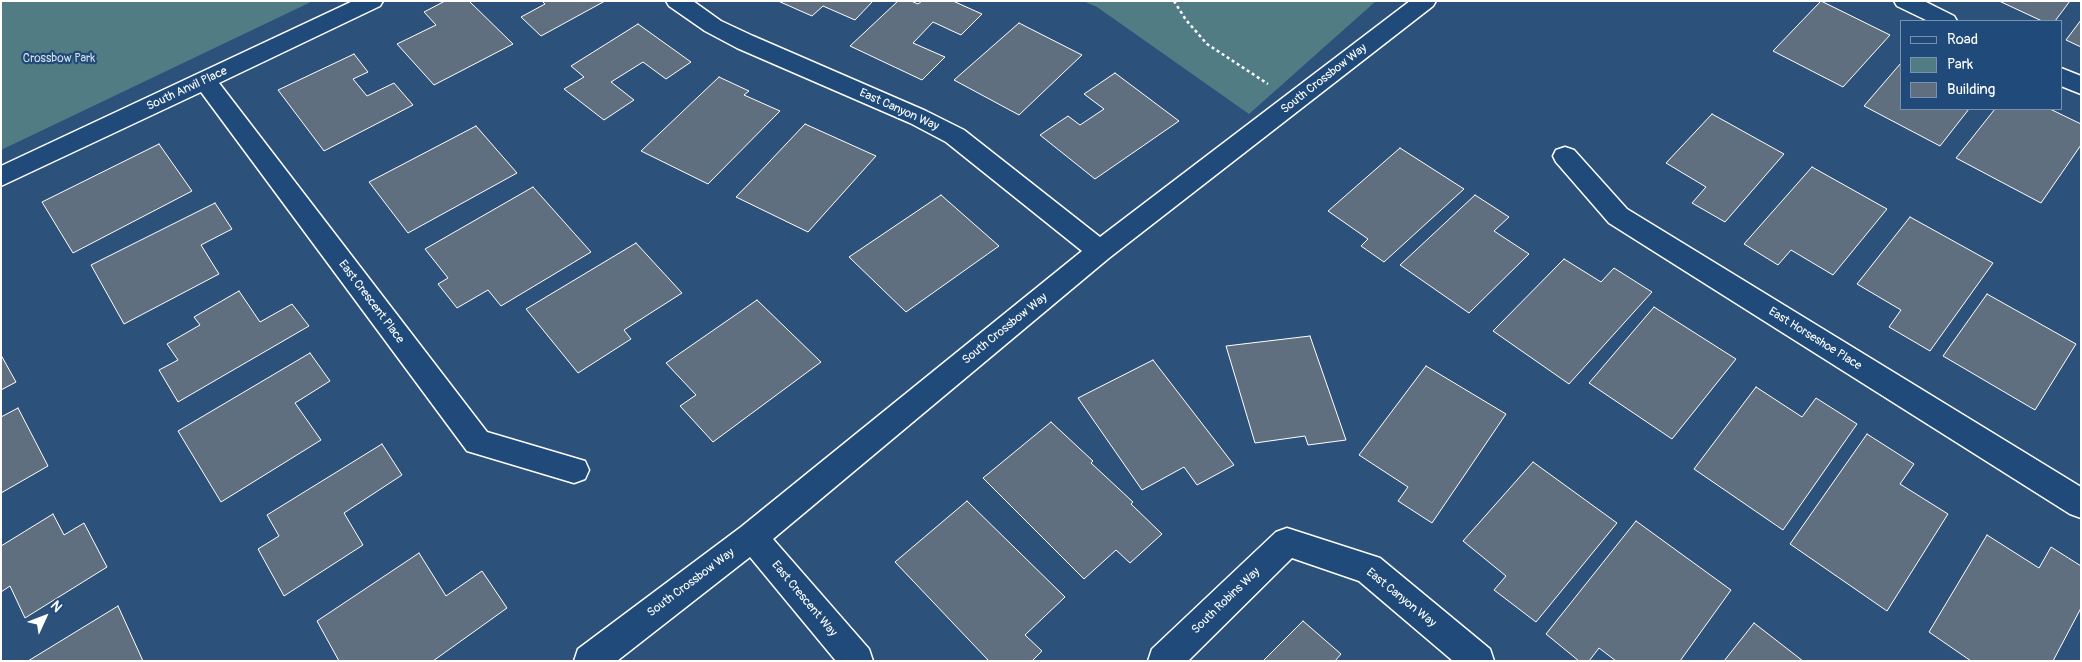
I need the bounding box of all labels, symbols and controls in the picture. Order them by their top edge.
legend [1900,20,2062,110]
text: Road [1947,30,1978,49]
street label: South Crossbow Way [1278,41,1370,117]
park label: Crossbow Park [23,52,95,66]
text: Park [1947,55,1973,74]
street label: South Anvil Place [144,64,230,114]
text: Building [1947,80,1995,99]
street label: East Canyon Way [857,86,941,134]
street label: East Crescent Place [335,258,407,346]
street label: South Crossbow Way [960,290,1050,368]
street label: East Horseshoe Place [1766,304,1864,374]
street label: South Crossbow Way [645,546,737,620]
street label: East Crescent Way [768,558,840,640]
street label: South Robins Way [1189,565,1263,637]
street label: East Canyon Way [1363,565,1439,631]
north arrow [20,592,70,642]
text: N [47,597,66,616]

